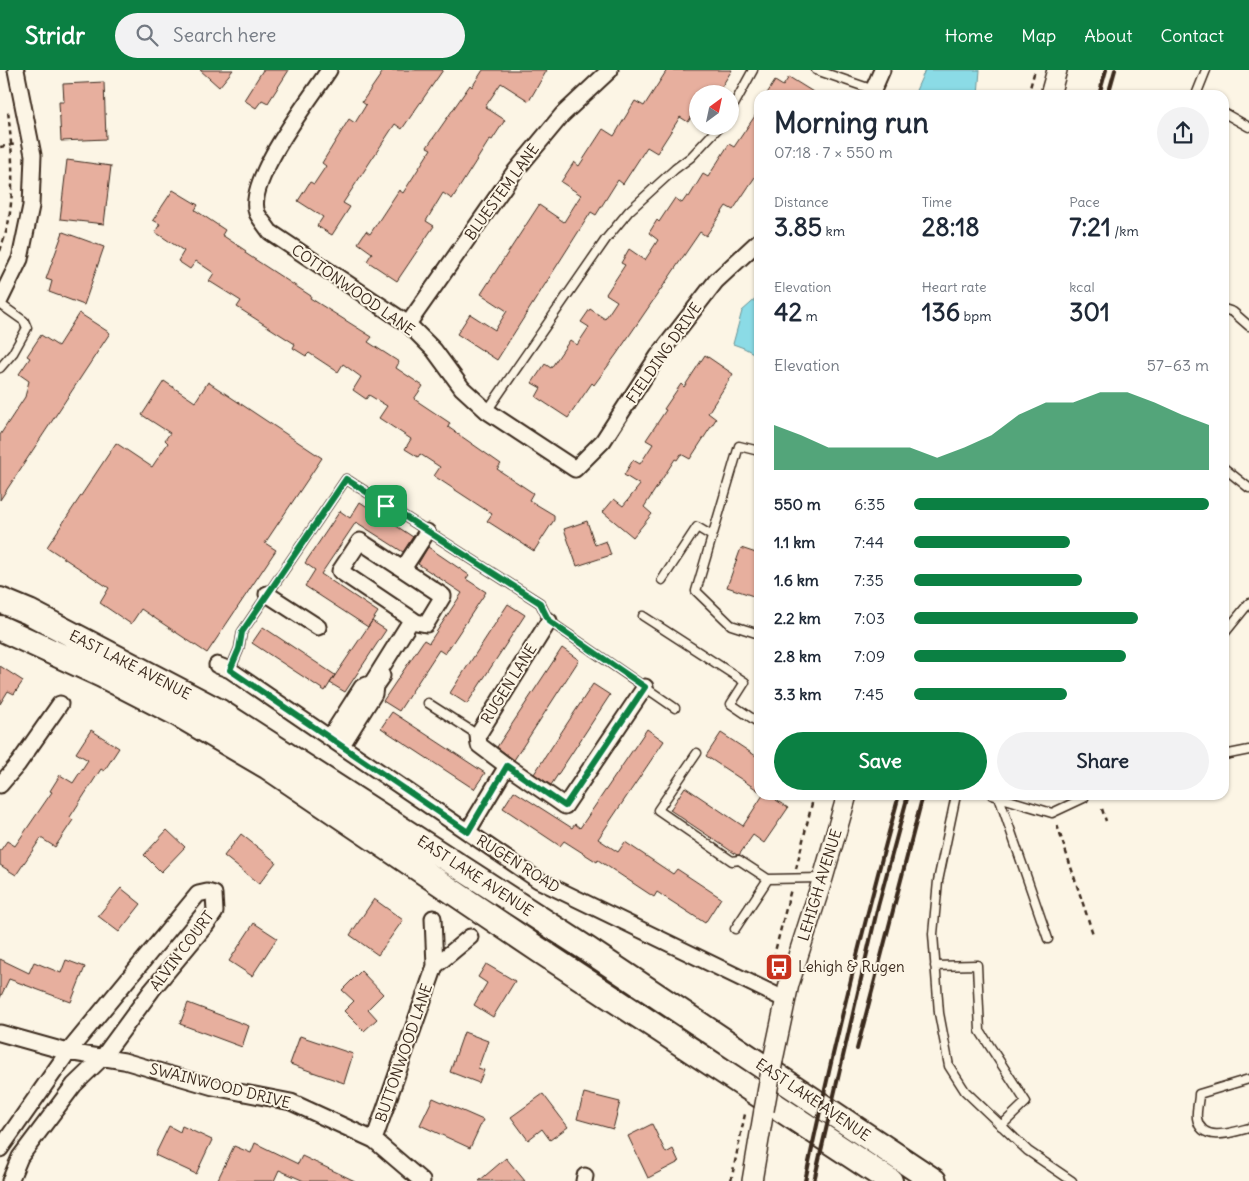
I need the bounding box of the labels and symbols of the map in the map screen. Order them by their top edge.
north arrow [689,85,739,135]
street label: BLUESTEM LANE [460,140,543,244]
street label: COTTONWOOD LANE [288,240,419,339]
street label: FIELDING DRIVE [622,299,705,407]
pin [365,485,407,527]
street label: EAST LAKE AVENUE [66,626,195,704]
street label: RUGEN LANE [477,640,541,727]
street label: LEHIGH AVENUE [793,826,846,943]
street label: RUGEN ROAD [473,830,563,897]
street label: EAST LAKE AVENUE [414,831,537,920]
street label: ALVIN COURT [145,907,218,994]
bus stop icon: Lehigh & Rugen [764,952,794,982]
place label: Lehigh & Rugen [798,957,905,976]
street label: BUTTONWOOD LANE [371,981,436,1125]
street label: EAST LAKE AVENUE [752,1054,874,1145]
street label: SWAINWOOD DRIVE [148,1059,293,1112]

